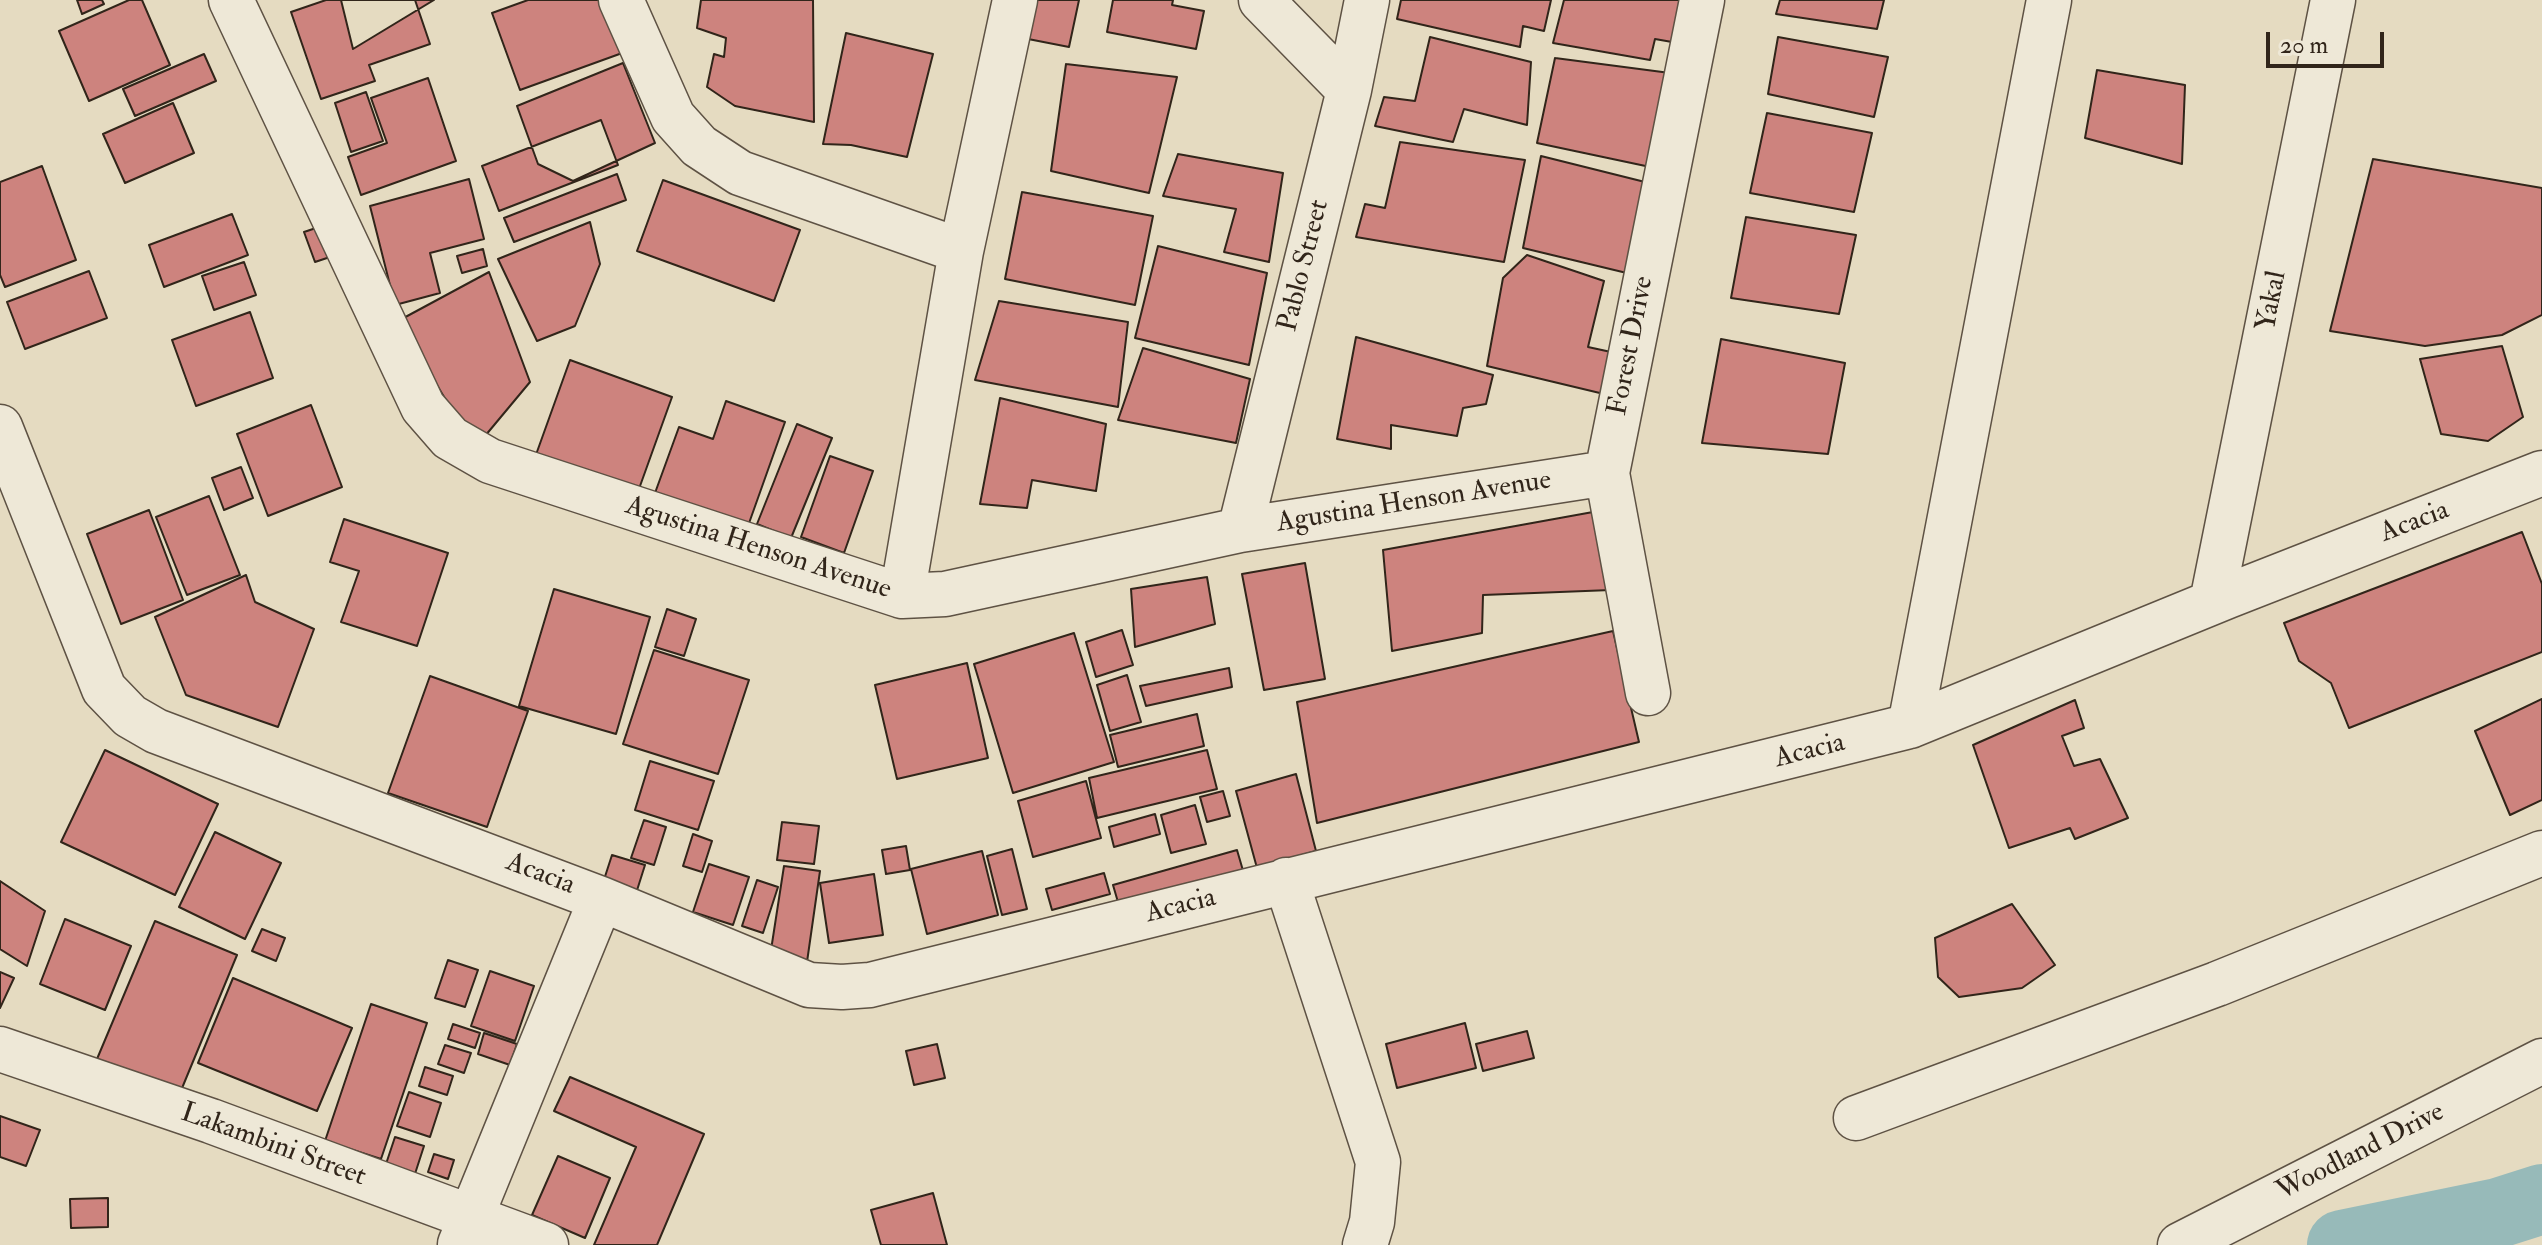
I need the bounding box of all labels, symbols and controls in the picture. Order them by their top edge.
scale bar [2270,16,2388,66]
text: 20 m [2280,30,2328,61]
street label: Pablo Street [1272,197,1338,335]
street label: Yakal [2251,268,2295,334]
street label: Forest Drive [1602,274,1662,418]
street label: Agustina Henson Avenue [1274,465,1554,541]
street label: Agustina Henson Avenue [621,490,895,608]
street label: Acacia [2376,495,2454,551]
street label: Acacia [1772,727,1848,777]
street label: Acacia [501,847,579,903]
street label: Acacia [1143,882,1219,932]
street label: Woodland Drive [2272,1096,2450,1210]
street label: Lakambini Street [176,1097,370,1195]

